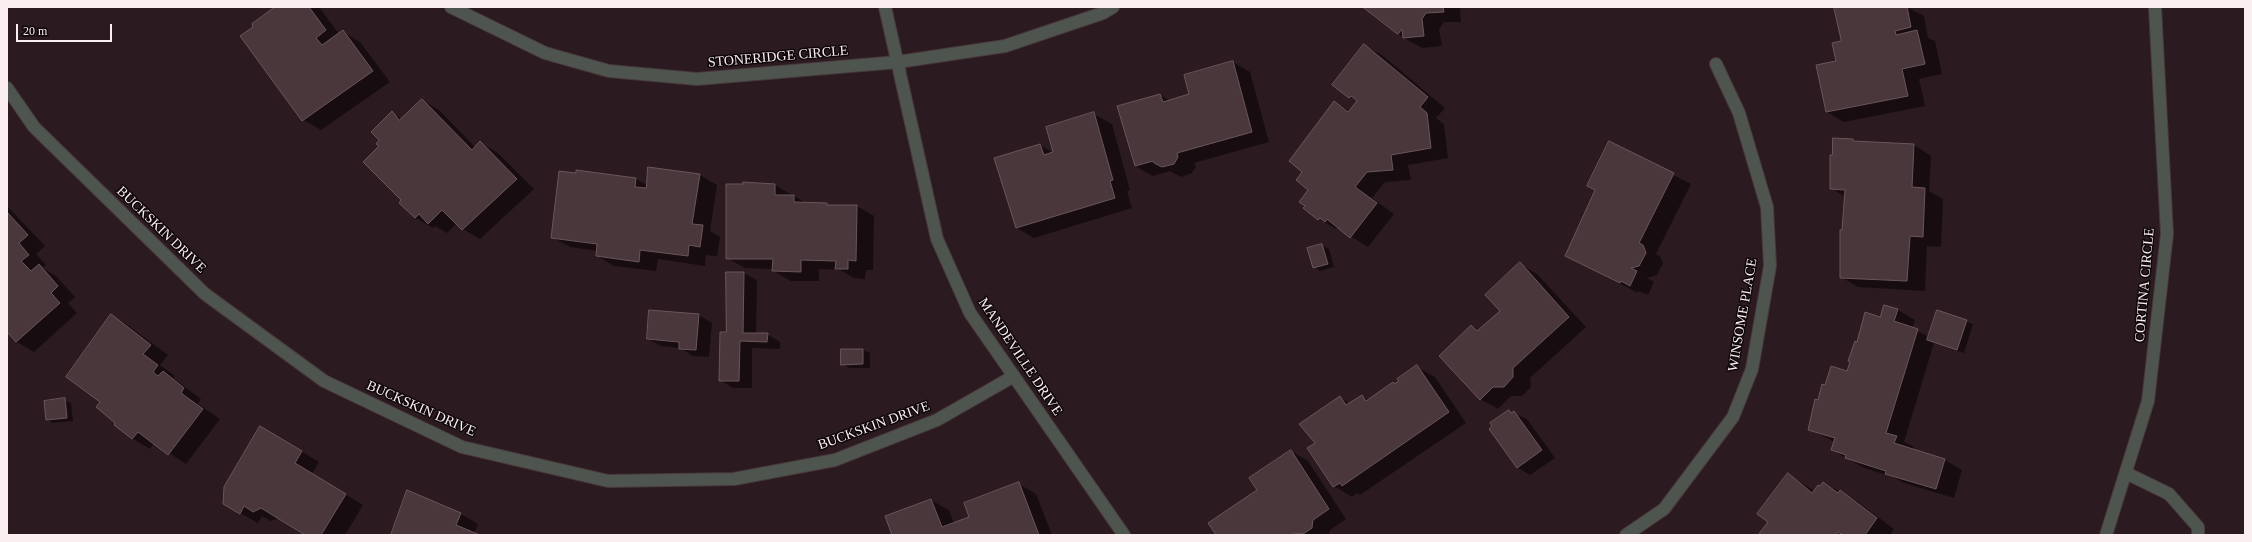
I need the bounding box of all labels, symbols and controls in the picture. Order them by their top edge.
scale bar [18,16,114,42]
text: 20 m [23,24,47,38]
street label: STONERIDGE CIRCLE [707,42,849,72]
street label: BUCKSKIN DRIVE [113,183,209,277]
street label: CORTINA CIRCLE [2132,227,2158,343]
street label: WINSOME PLACE [1725,257,1761,373]
street label: MANDEVILLE DRIVE [974,295,1066,419]
street label: BUCKSKIN DRIVE [364,377,478,441]
street label: BUCKSKIN DRIVE [816,398,932,454]

